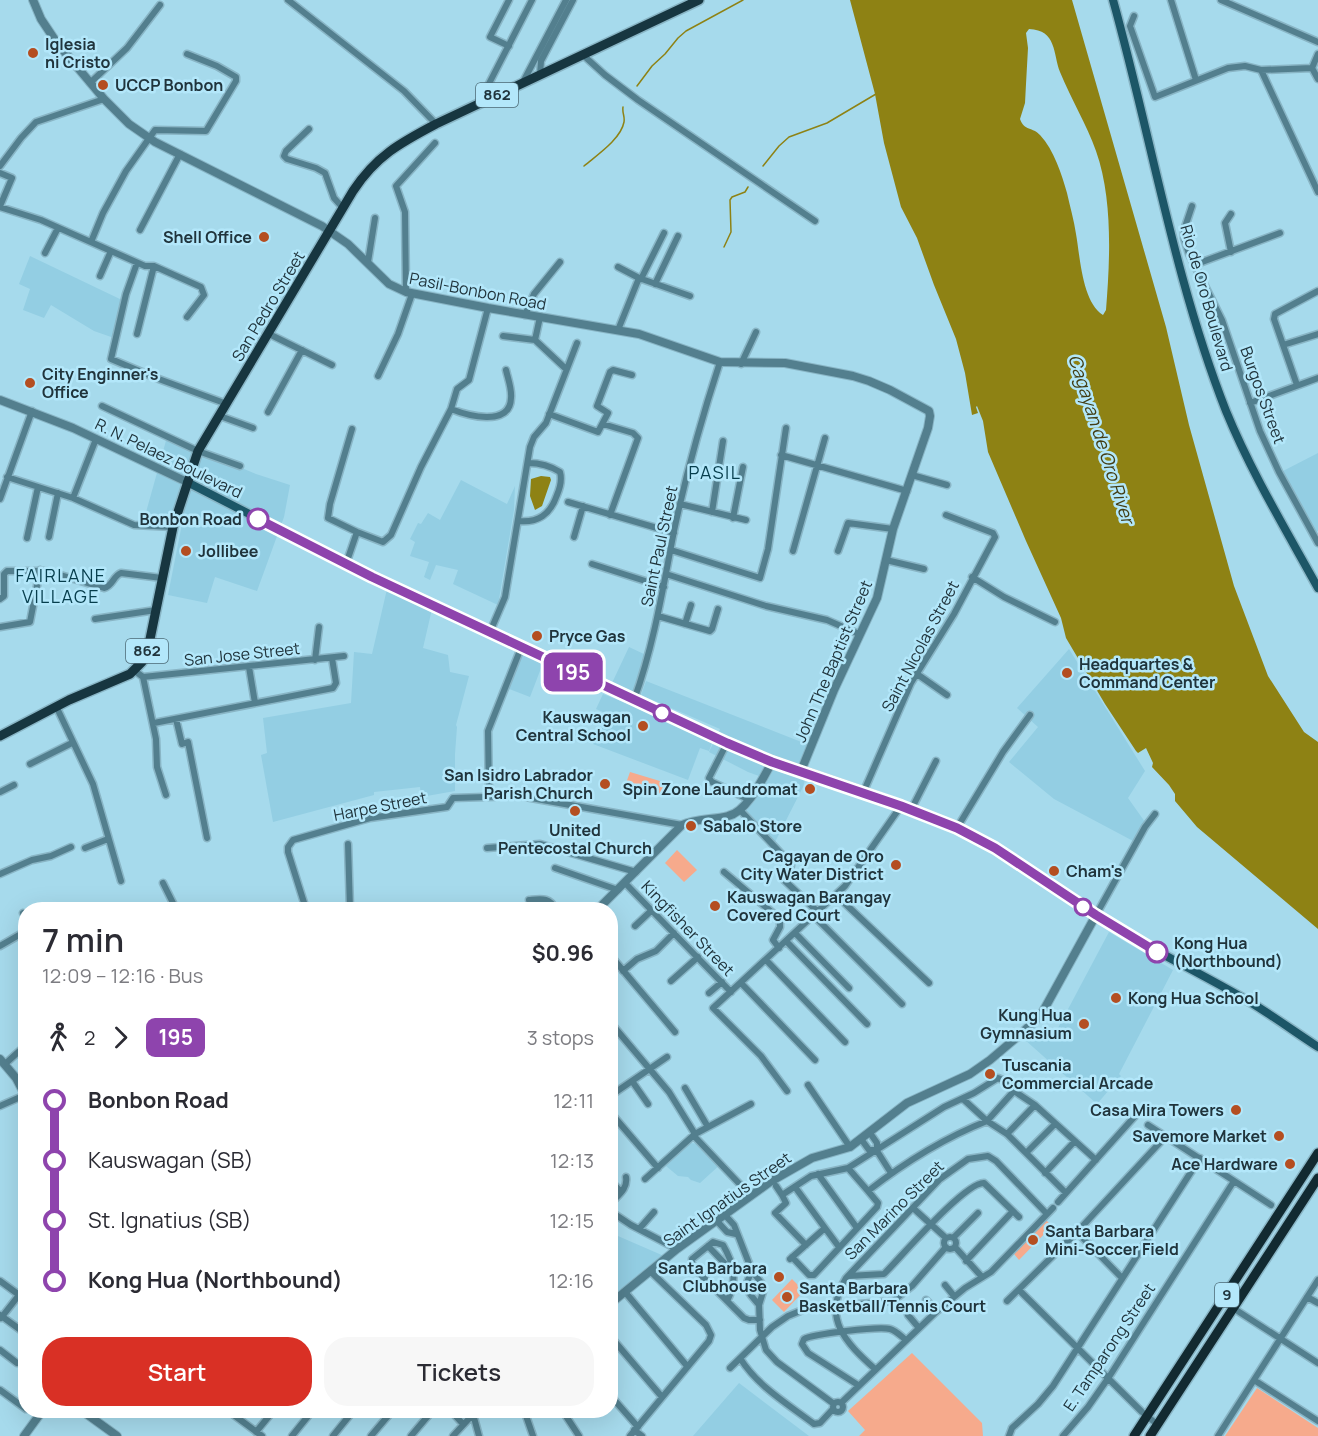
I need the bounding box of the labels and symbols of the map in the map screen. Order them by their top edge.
place label: Iglesia ni Cristo [45,33,111,73]
marker: Iglesia ni Cristo [26,46,40,60]
place label: UCCP Bonbon [115,74,223,96]
marker: UCCP Bonbon [96,78,110,92]
road number: 862 [476,83,518,107]
street label: Rio de Oro Boulevard [1176,222,1238,374]
place label: Shell Office [163,226,252,248]
marker: Shell Office [257,230,271,244]
street label: San Pedro Street [226,247,310,365]
street label: Pasil-Bonbon Road [408,267,548,315]
street label: Burgos Street [1235,343,1291,447]
water label: Cagayan de Oro River [1063,351,1141,529]
place label: City Enginner's Office [42,363,159,403]
marker: City Enginner's Office [23,376,37,390]
street label: R. N. Pelaez Boulevard [92,413,246,503]
district label: PASIL [688,460,742,484]
street label: Saint Paul Street [635,483,683,609]
place label: Bonbon Road [140,508,242,530]
marker: Bonbon Road [247,508,269,530]
place label: Jollibee [198,540,259,562]
marker: Jollibee [179,544,193,558]
district label: FAIRLANE VILLAGE [15,563,107,608]
street label: John The Baptist Street [789,577,877,745]
street label: Saint Nicolas Street [876,577,964,715]
place label: Pryce Gas [549,625,626,647]
marker: Pryce Gas [530,629,544,643]
street label: San Jose Street [183,637,301,671]
road number: 862 [126,639,168,663]
line badge: 195 [538,652,608,692]
place label: Headquartes & Command Center [1079,653,1215,693]
marker: Headquartes & Command Center [1060,666,1074,680]
unlabelled marker [653,704,671,722]
place label: Kauswagan Central School [516,706,631,746]
marker: Kauswagan Central School [636,719,650,733]
place label: San Isidro Labrador Parish Church [444,764,593,804]
marker: San Isidro Labrador Parish Church [598,777,612,791]
place label: Spin Zone Laundromat [623,778,798,800]
marker: Spin Zone Laundromat [803,782,817,796]
street label: Harpe Street [331,786,429,826]
marker: United Pentecostal Church [568,804,582,818]
place label: Sabalo Store [703,815,803,837]
place label: United Pentecostal Church [498,819,652,859]
marker: Sabalo Store [684,819,698,833]
place label: Cagayan de Oro City Water District [741,845,884,885]
marker: Cagayan de Oro City Water District [889,858,903,872]
place label: Cham's [1066,860,1123,882]
marker: Cham's [1047,864,1061,878]
street label: Kingfisher Street [637,875,739,981]
place label: Kauswagan Barangay Covered Court [727,886,891,926]
unlabelled marker [1074,898,1092,916]
marker: Kauswagan Barangay Covered Court [708,899,722,913]
place label: Kong Hua (Northbound) [1174,932,1283,972]
marker: Kong Hua (Northbound) [1146,941,1168,963]
place label: Kong Hua School [1128,987,1259,1009]
marker: Kong Hua School [1109,991,1123,1005]
place label: Kung Hua Gymnasium [980,1004,1072,1044]
marker: Kung Hua Gymnasium [1077,1017,1091,1031]
place label: Tuscania Commercial Arcade [1002,1054,1154,1094]
marker: Tuscania Commercial Arcade [983,1067,997,1081]
place label: Casa Mira Towers [1090,1099,1224,1121]
marker: Casa Mira Towers [1229,1103,1243,1117]
place label: Savemore Market [1132,1125,1267,1147]
marker: Savemore Market [1272,1129,1286,1143]
street label: Saint Ignatius Street [659,1147,795,1251]
place label: Ace Hardware [1171,1153,1278,1175]
street label: San Marino Street [839,1155,949,1265]
marker: Ace Hardware [1283,1157,1297,1171]
place label: Santa Barbara Mini-Soccer Field [1045,1220,1179,1260]
marker: Santa Barbara Mini-Soccer Field [1026,1233,1040,1247]
place label: Santa Barbara Clubhouse [658,1257,767,1297]
marker: Santa Barbara Clubhouse [772,1270,786,1284]
place label: Santa Barbara Basketball/Tennis Court [799,1277,986,1317]
street label: E. Tamparong Street [1058,1279,1160,1415]
road number: 9 [1215,1283,1239,1307]
marker: Santa Barbara Basketball/Tennis Court [780,1290,794,1304]

